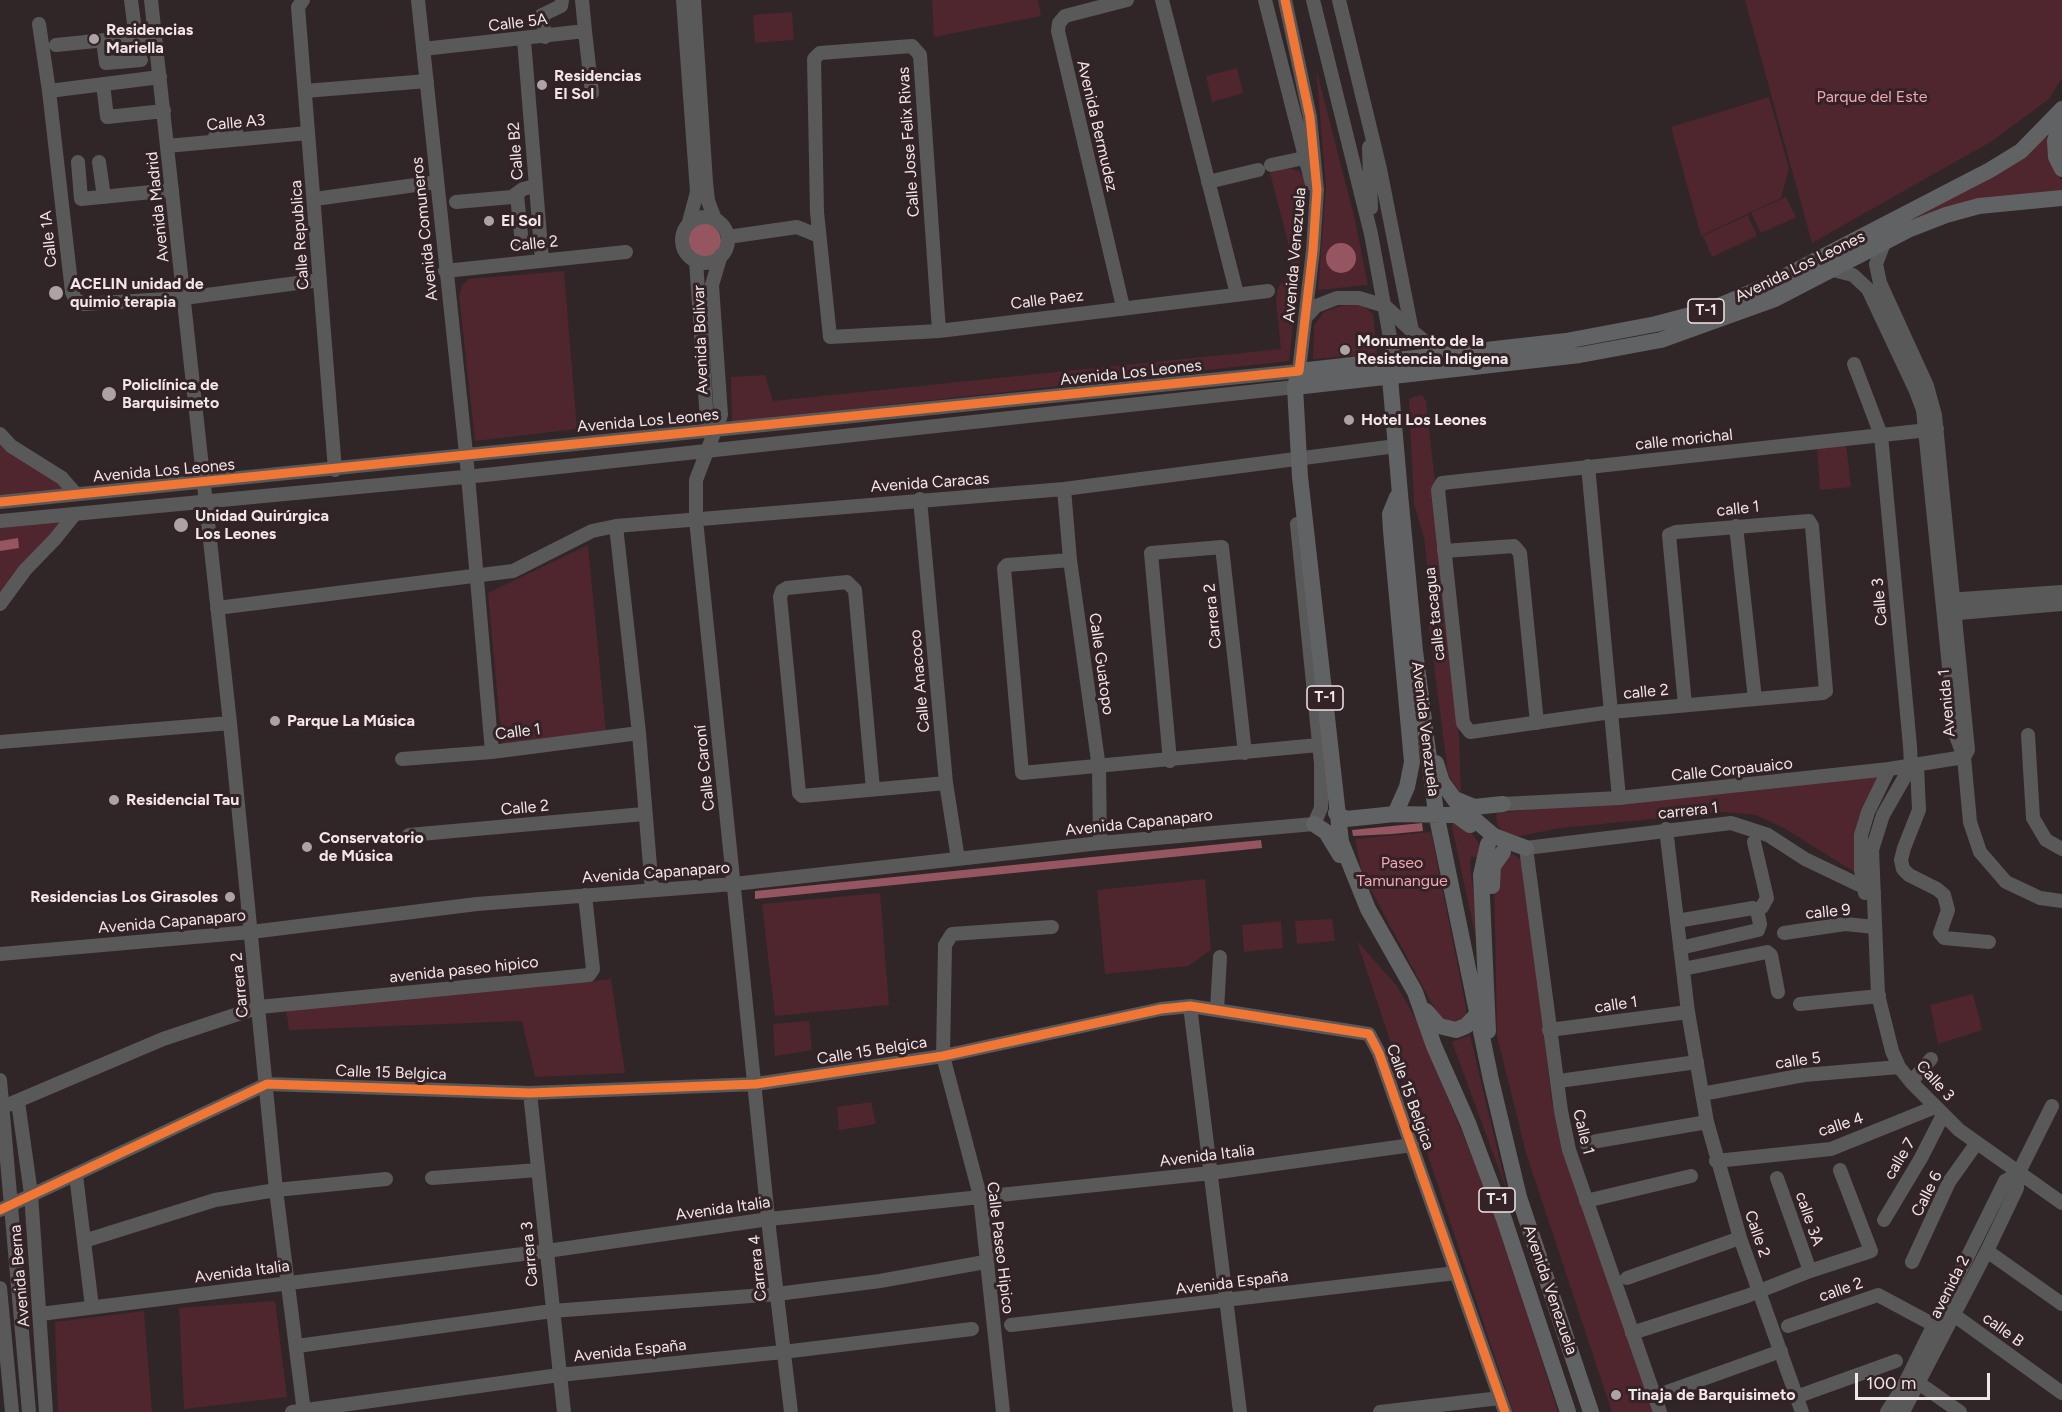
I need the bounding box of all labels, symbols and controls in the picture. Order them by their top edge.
street label: Calle 5A [487,10,549,36]
place label: Residencias Mariella [106,20,193,58]
marker: Residencias Mariella [87,32,101,46]
street label: Avenida Bermudez [1073,59,1121,193]
place label: Residencias El Sol [554,66,641,104]
street label: Calle Jose Felix Rivas [894,66,924,218]
marker: Residencias El Sol [535,78,549,92]
park label: Parque del Este [1817,87,1927,107]
street label: Calle A3 [206,111,266,135]
street label: Calle B2 [504,121,528,181]
street label: Avenida Madrid [143,151,173,263]
street label: Avenida Comuneros [408,156,442,302]
street label: Calle Republica [287,179,313,291]
street label: Avenida Venezuela [1280,187,1310,323]
street label: Calle 1A [36,210,62,268]
place label: El Sol [501,211,541,231]
marker: El Sol [482,214,496,228]
street label: Avenida Los Leones [1732,227,1868,307]
street label: Calle 2 [509,232,559,256]
place label: ACELIN unidad de quimio terapia [70,274,204,312]
marker: ACELIN unidad de quimio terapia [47,284,65,302]
street label: Avenida Bolivar [689,285,713,395]
street label: Calle Paez [1009,286,1085,314]
road number: T-1 [1688,299,1724,323]
place label: Monumento de la Resistencia Indigena [1357,331,1508,369]
marker: Monumento de la Resistencia Indigena [1338,343,1352,357]
street label: Avenida Los Leones [1059,356,1203,390]
place label: Policlínica de Barquisimeto [122,375,219,413]
marker: Policlínica de Barquisimeto [100,385,118,403]
street label: Avenida Los Leones [576,405,720,437]
place label: Hotel Los Leones [1361,410,1487,430]
marker: Hotel Los Leones [1342,413,1356,427]
street label: calle morichal [1634,425,1734,455]
street label: Avenida Los Leones [92,455,236,487]
street label: Avenida Caracas [870,469,990,497]
street label: calle 1 [1716,497,1760,521]
place label: Unidad Quirúrgica Los Leones [195,506,329,544]
marker: Unidad Quirúrgica Los Leones [172,516,190,534]
street label: calle tacagua [1421,566,1449,662]
street label: Calle 3 [1868,577,1892,627]
street label: Carrera 2 [1200,582,1226,650]
street label: Calle Guatopo [1084,612,1118,716]
street label: Calle Anacoco [906,629,934,733]
street label: Avenida Venezuela [1407,660,1443,798]
street label: Avenida 1 [1934,668,1960,738]
street label: calle 2 [1623,680,1669,704]
road number: T-1 [1307,686,1343,710]
place label: Parque La Música [287,711,415,731]
marker: Parque La Música [268,714,282,728]
street label: Calle 1 [494,720,542,744]
street label: Calle Caroní [691,724,719,812]
street label: Calle Corpauaico [1670,754,1794,786]
place label: Residencial Tau [126,790,239,810]
marker: Residencial Tau [107,793,121,807]
street label: Calle 2 [500,796,550,820]
street label: carrera 1 [1657,798,1719,824]
street label: Avenida Capanaparo [1064,806,1214,840]
place label: Conservatorio de Música [319,828,424,866]
marker: Conservatorio de Música [300,840,314,854]
park label: Paseo Tamunangue [1356,853,1448,891]
street label: Avenida Capanaparo [581,858,731,888]
place label: Residencias Los Girasoles [30,887,218,907]
marker: Residencias Los Girasoles [223,890,237,904]
street label: calle 9 [1804,900,1852,924]
street label: Avenida Capanaparo [97,906,247,938]
street label: Carrera 2 [227,951,253,1019]
street label: avenida paseo hipico [388,953,540,987]
street label: calle 1 [1593,992,1639,1018]
street label: Calle 15 Belgica [816,1033,928,1069]
street label: Calle 15 Belgica [1382,1041,1438,1153]
street label: calle 5 [1774,1048,1822,1074]
street label: Calle 3 [1912,1057,1958,1105]
street label: Calle 15 Belgica [335,1061,447,1085]
street label: Calle 1 [1568,1107,1598,1157]
street label: calle 4 [1816,1109,1866,1141]
street label: calle 7 [1880,1135,1920,1183]
street label: Avenida Italia [1158,1141,1256,1171]
street label: Calle 6 [1907,1168,1947,1220]
street label: Calle Paseo Hipico [982,1181,1018,1315]
road number: T-1 [1479,1188,1515,1212]
street label: calle 3A [1791,1189,1827,1249]
street label: Avenida Italia [674,1193,772,1225]
street label: Calle 2 [1740,1208,1774,1260]
street label: Carrera 3 [518,1221,542,1287]
street label: Avenida Venezuela [1519,1223,1581,1357]
street label: Avenida Berna [6,1224,34,1328]
street label: Carrera 4 [745,1234,771,1302]
street label: avenida 2 [1926,1252,1974,1322]
street label: Avenida Italia [193,1257,291,1287]
street label: Avenida España [1175,1267,1289,1299]
street label: calle 2 [1816,1274,1866,1306]
street label: calle B [1979,1309,2027,1351]
street label: Avenida España [573,1336,687,1366]
scale bar [1858,1361,1993,1399]
text: 100 m [1866,1372,1916,1394]
place label: Tinaja de Barquisimeto [1628,1385,1796,1405]
marker: Tinaja de Barquisimeto [1609,1388,1623,1402]

